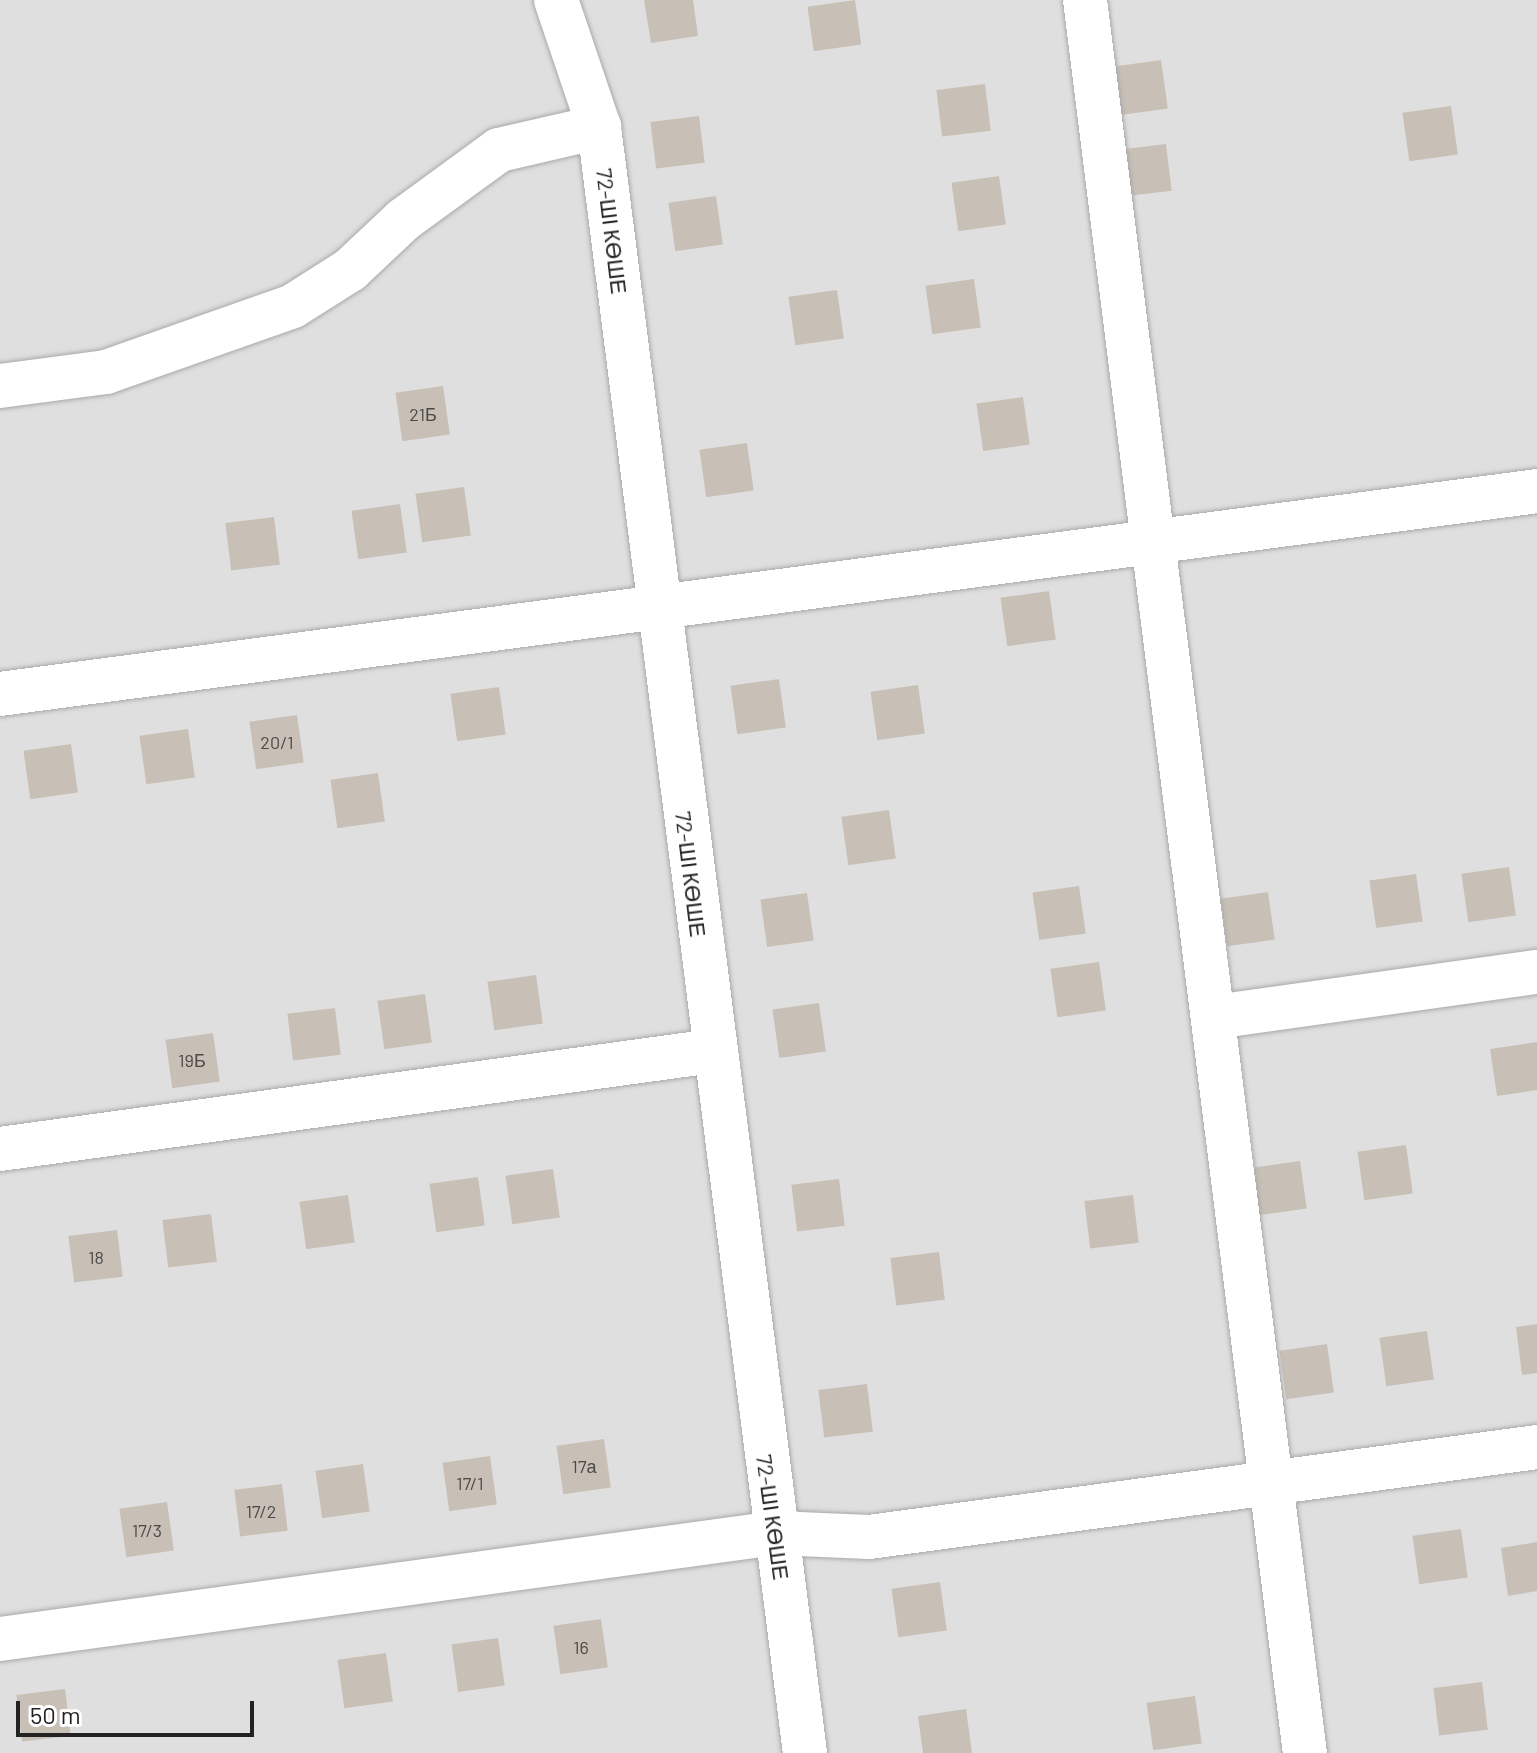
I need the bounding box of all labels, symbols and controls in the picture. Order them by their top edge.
street label: 72-ШІ КӨШЕ [591,167,633,295]
house number: 21Б [409,403,437,425]
house number: 20/1 [260,731,294,753]
street label: 72-ШІ КӨШЕ [670,810,712,938]
house number: 19Б [178,1049,206,1071]
house number: 18 [88,1246,104,1268]
street label: 72-ШІ КӨШЕ [751,1453,795,1581]
house number: 17а [572,1455,596,1477]
house number: 17/1 [456,1472,484,1494]
house number: 17/2 [246,1500,276,1522]
house number: 17/3 [132,1519,162,1541]
house number: 16 [573,1636,589,1658]
scale bar [20,1685,258,1735]
text: 50 m [30,1700,81,1729]

